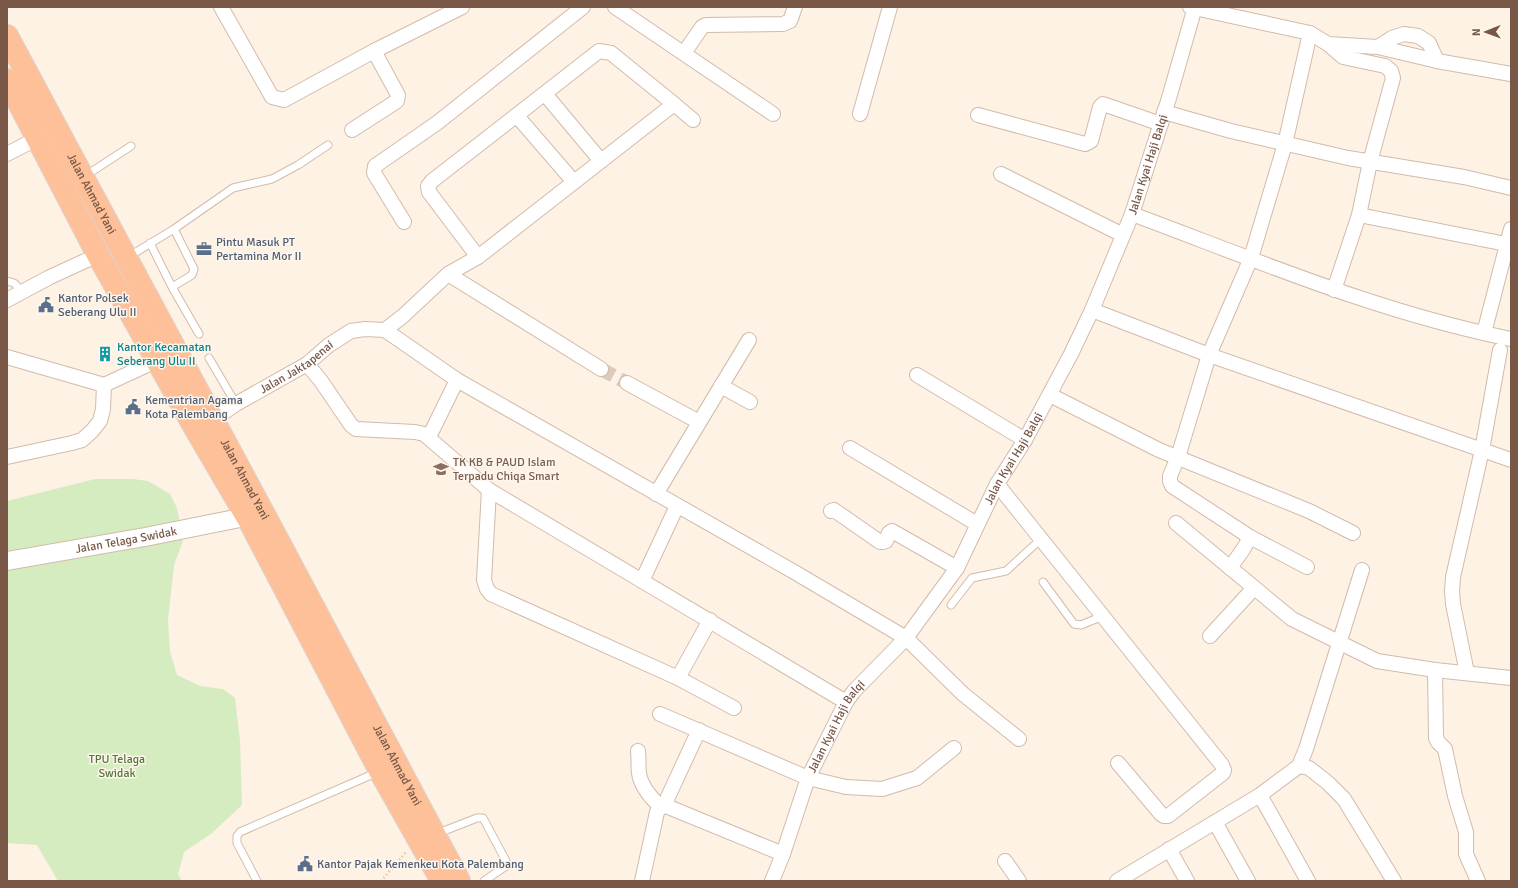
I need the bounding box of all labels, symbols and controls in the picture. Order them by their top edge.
north arrow [1466,12,1506,52]
text: N [1470,28,1483,36]
street label: Jalan Kyai Haji Balqi [1125,113,1171,217]
street label: Jalan Ahmad Yani [64,151,120,237]
place label: Pintu Masuk PT Pertamina Mor II [216,235,302,264]
office icon: Pintu Masuk PT Pertamina Mor II [195,240,213,258]
place label: Kantor Polsek Seberang Ulu II [58,291,137,320]
public building icon: Kantor Polsek Seberang Ulu II [37,296,55,314]
street label: Jalan Jaktapenai [257,337,336,397]
place label: Kantor Kecamatan Seberang Ulu II [117,340,211,369]
building icon: Kantor Kecamatan Seberang Ulu II [96,345,114,363]
place label: Kementrian Agama Kota Palembang [145,393,243,422]
public building icon: Kementrian Agama Kota Palembang [124,398,142,416]
street label: Jalan Kyai Haji Balqi [981,410,1046,507]
street label: Jalan Ahmad Yani [217,436,273,522]
place label: TK KB & PAUD Islam Terpadu Chiqa Smart [453,455,560,484]
school or university icon: TK KB & PAUD Islam Terpadu Chiqa Smart [432,460,450,478]
street label: Jalan Telaga Swidak [74,523,178,556]
street label: Jalan Kyai Haji Balqi [804,677,868,775]
street label: Jalan Ahmad Yani [370,722,425,808]
park label: TPU Telaga Swidak [89,752,145,781]
public building icon: Kantor Pajak Kemenkeu Kota Palembang [296,855,314,873]
place label: Kantor Pajak Kemenkeu Kota Palembang [317,857,524,872]

